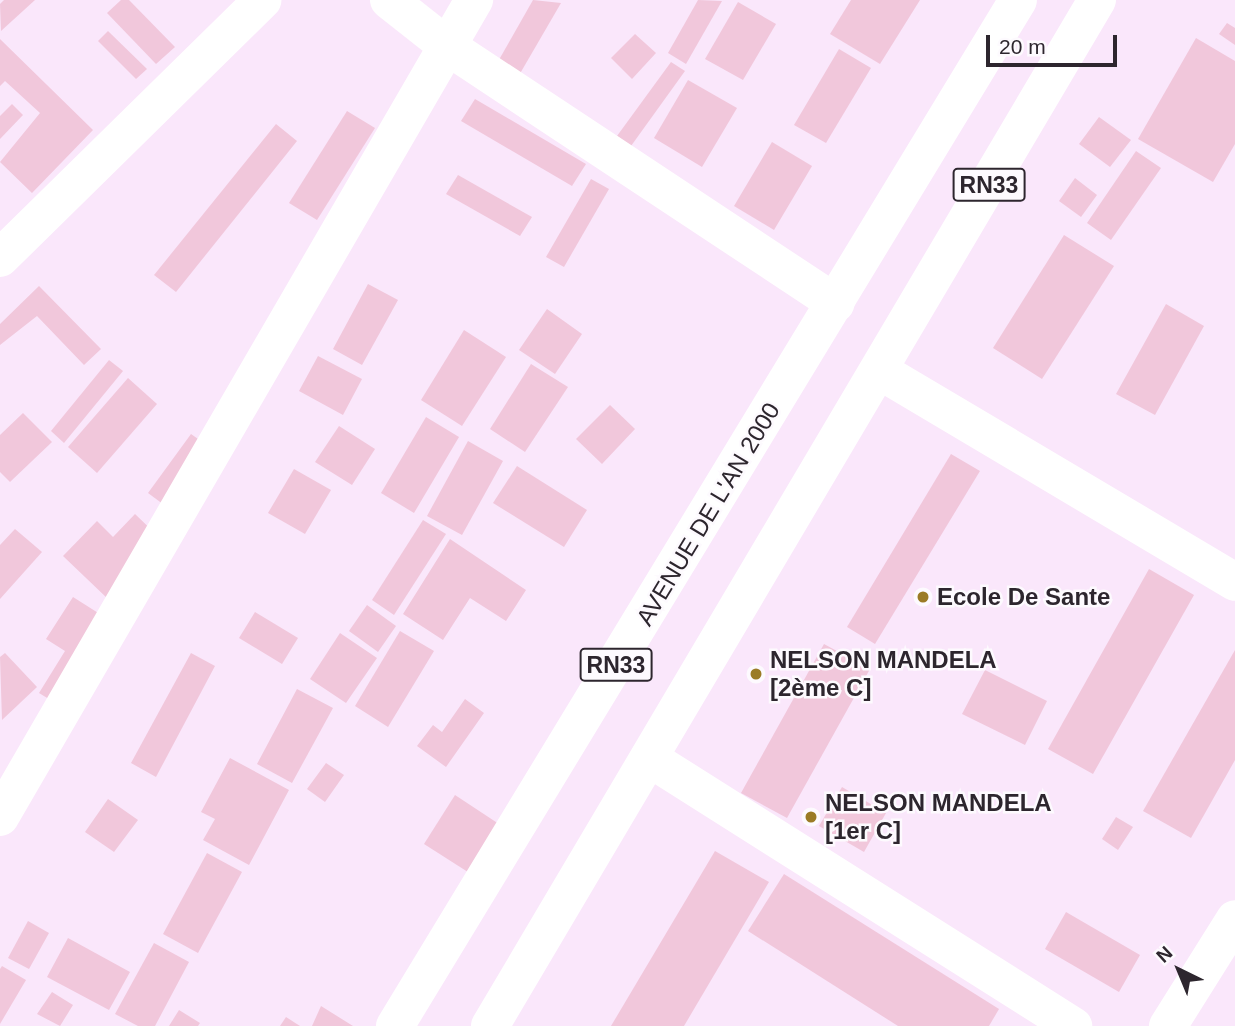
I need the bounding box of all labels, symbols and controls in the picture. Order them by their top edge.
scale bar [990,21,1121,65]
text: 20 m [999,35,1046,58]
road number: RN33 [952,166,1026,204]
street label: AVENUE DE L'AN 2000 [630,397,786,631]
place label: Ecole De Sante [937,583,1110,611]
marker: Ecole De Sante [915,589,931,605]
road number: RN33 [579,646,653,684]
place label: NELSON MANDELA [2ème C] [770,646,997,702]
marker: NELSON MANDELA [2ème C] [748,666,764,682]
place label: NELSON MANDELA [1er C] [825,789,1052,845]
marker: NELSON MANDELA [1er C] [803,809,819,825]
north arrow [1144,935,1214,1005]
text: N [1152,942,1177,967]

